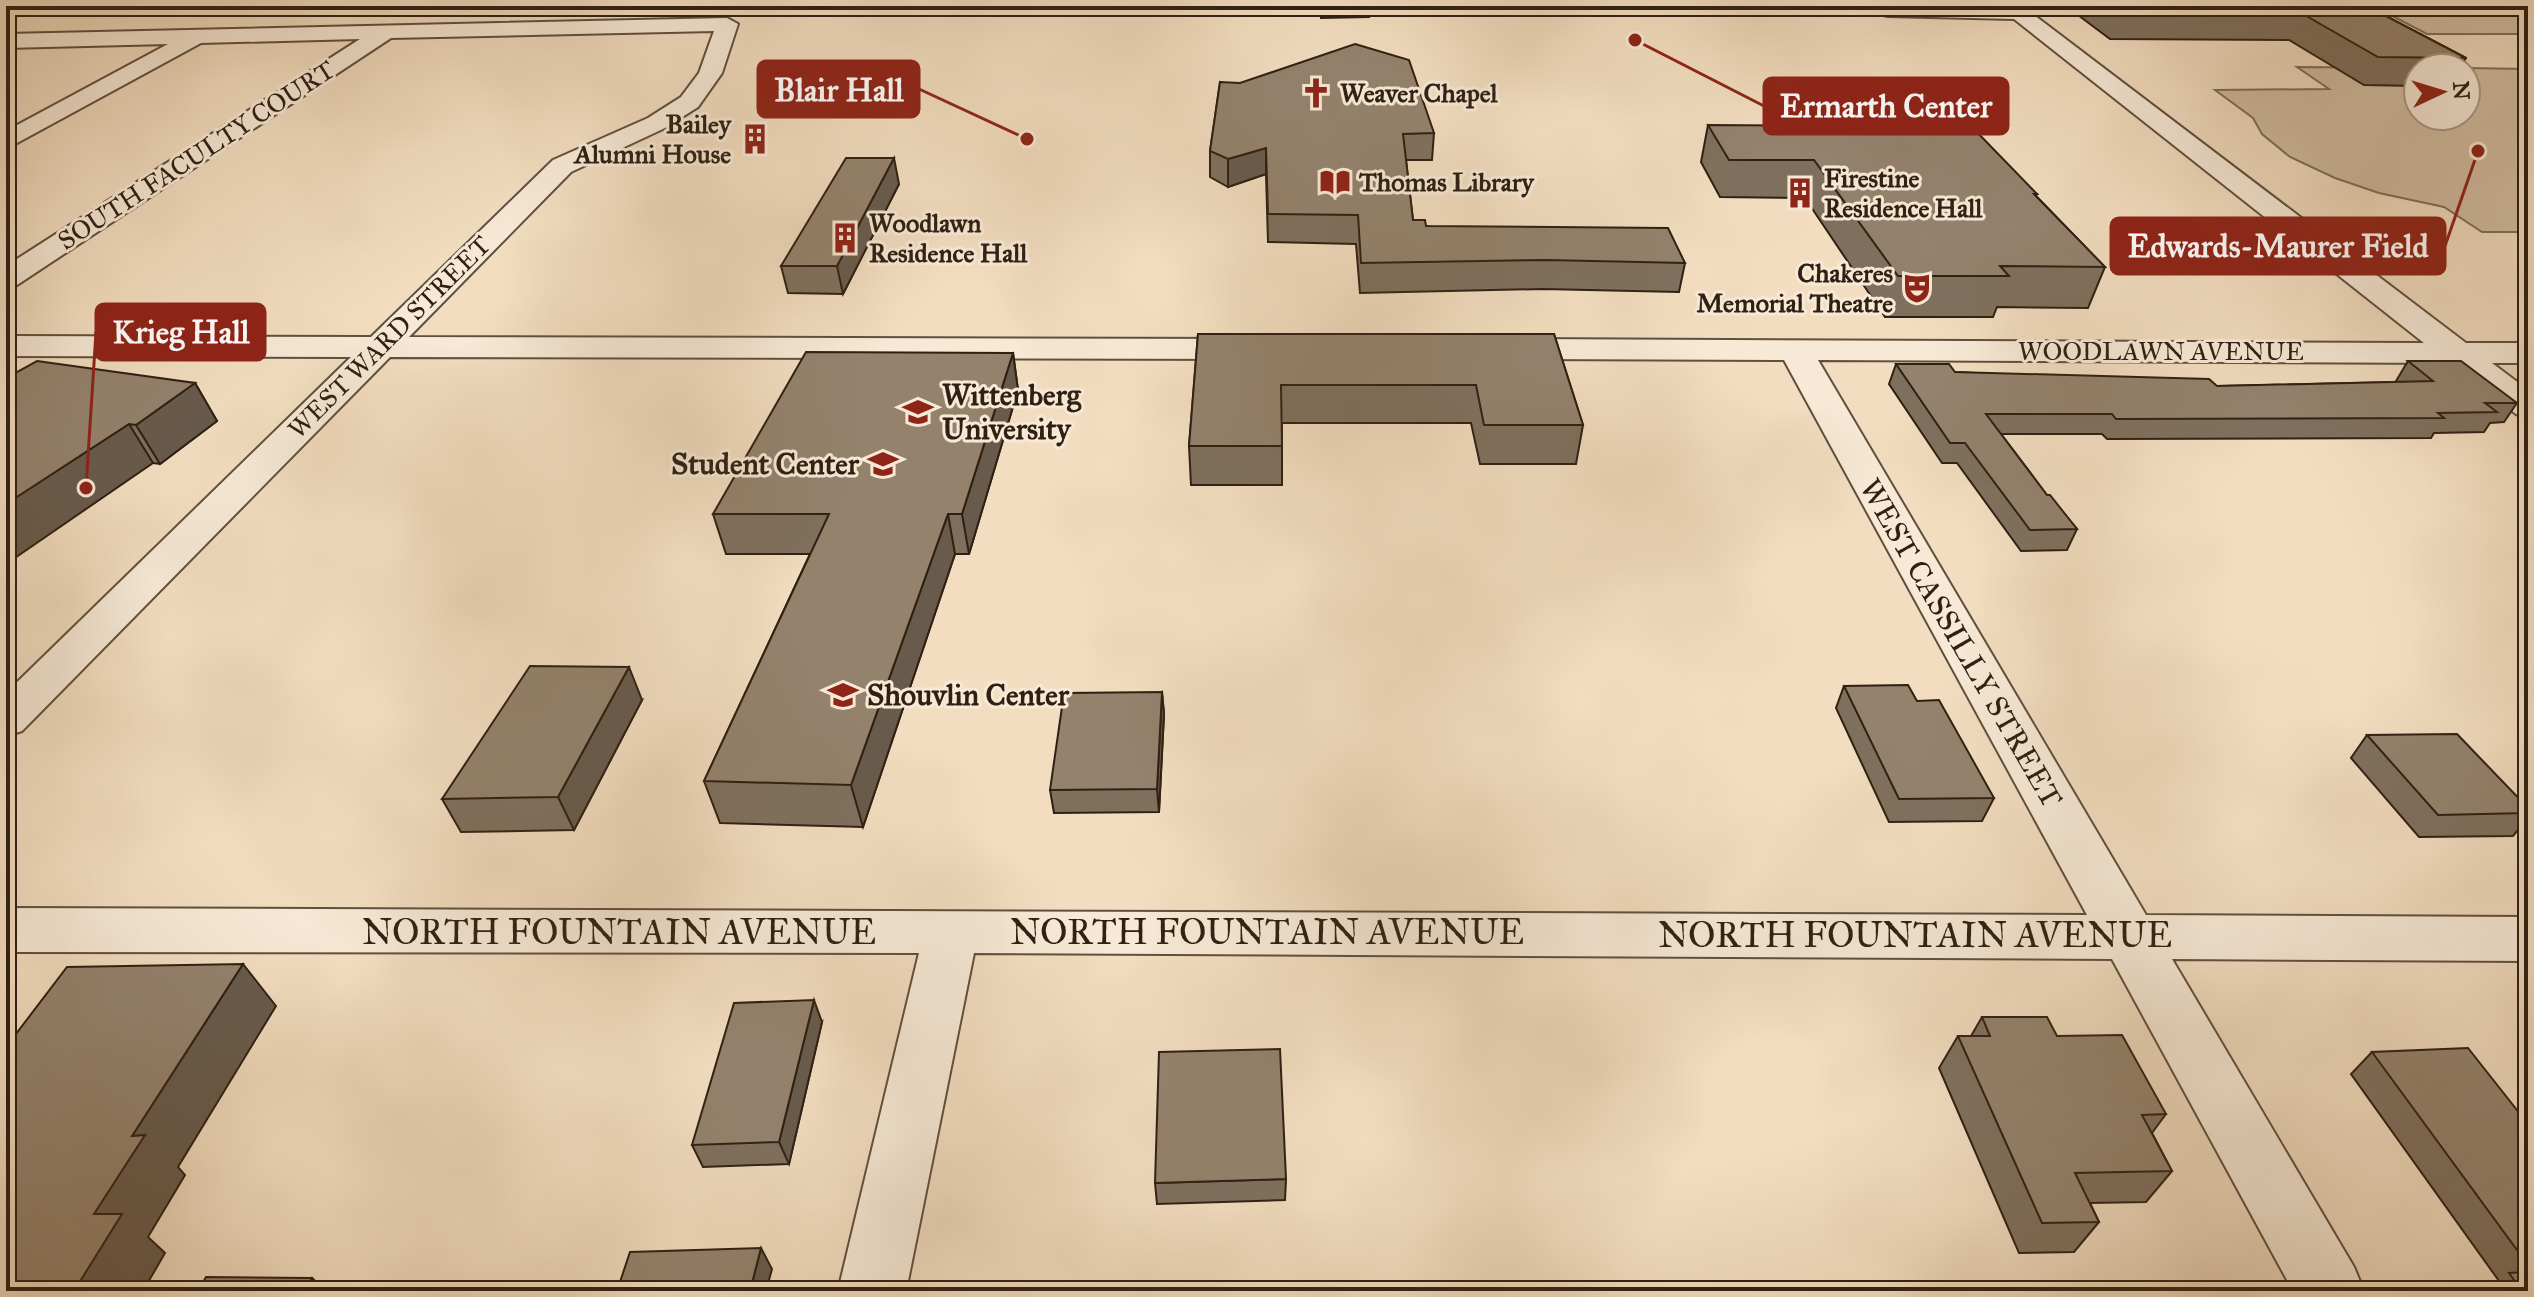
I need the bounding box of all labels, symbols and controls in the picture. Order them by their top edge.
north arrow [2402,52,2482,132]
street label: SOUTH FACULTY COURT [52,53,341,257]
callout: Blair Hall [758,61,919,117]
text: Blair Hall [774,71,905,110]
church icon: Weaver Chapel [1299,76,1333,110]
place label: Weaver Chapel [1340,77,1499,109]
callout: Ermarth Center [1764,78,2008,134]
text: N [2447,80,2476,101]
text: Ermarth Center [1780,87,1993,126]
place label: Bailey Alumni House [572,108,733,170]
building icon: Bailey Alumni House [738,122,772,156]
place label: Firestine Residence Hall [1824,162,1983,224]
library icon: Thomas Library [1318,165,1352,199]
place label: Thomas Library [1358,166,1536,198]
building icon: Firestine Residence Hall [1783,176,1817,210]
place label: Woodlawn Residence Hall [869,207,1028,269]
callout: Edwards-Maurer Field [2111,218,2445,274]
building icon: Woodlawn Residence Hall [828,221,862,255]
text: Edwards-Maurer Field [2127,227,2429,266]
street label: WEST WARD STREET [281,229,497,445]
place label: Chakeres Memorial Theatre [1697,257,1894,319]
theatre icon: Chakeres Memorial Theatre [1900,271,1934,305]
callout: Krieg Hall [96,304,265,360]
text: Krieg Hall [112,313,251,352]
street label: WOODLAWN AVENUE [2018,335,2304,367]
place label: Wittenberg University [942,377,1082,447]
school or university icon: Wittenberg University [901,395,935,429]
place label: Student Center [671,446,860,482]
school or university icon: Student Center [866,447,900,481]
street label: WEST CASSILLY STREET [1852,472,2070,814]
place label: Shouvlin Center [867,677,1070,713]
school or university icon: Shouvlin Center [826,678,860,712]
street label: NORTH FOUNTAIN AVENUE [362,910,876,954]
street label: NORTH FOUNTAIN AVENUE [1010,910,1524,954]
street label: NORTH FOUNTAIN AVENUE [1658,913,2172,957]

